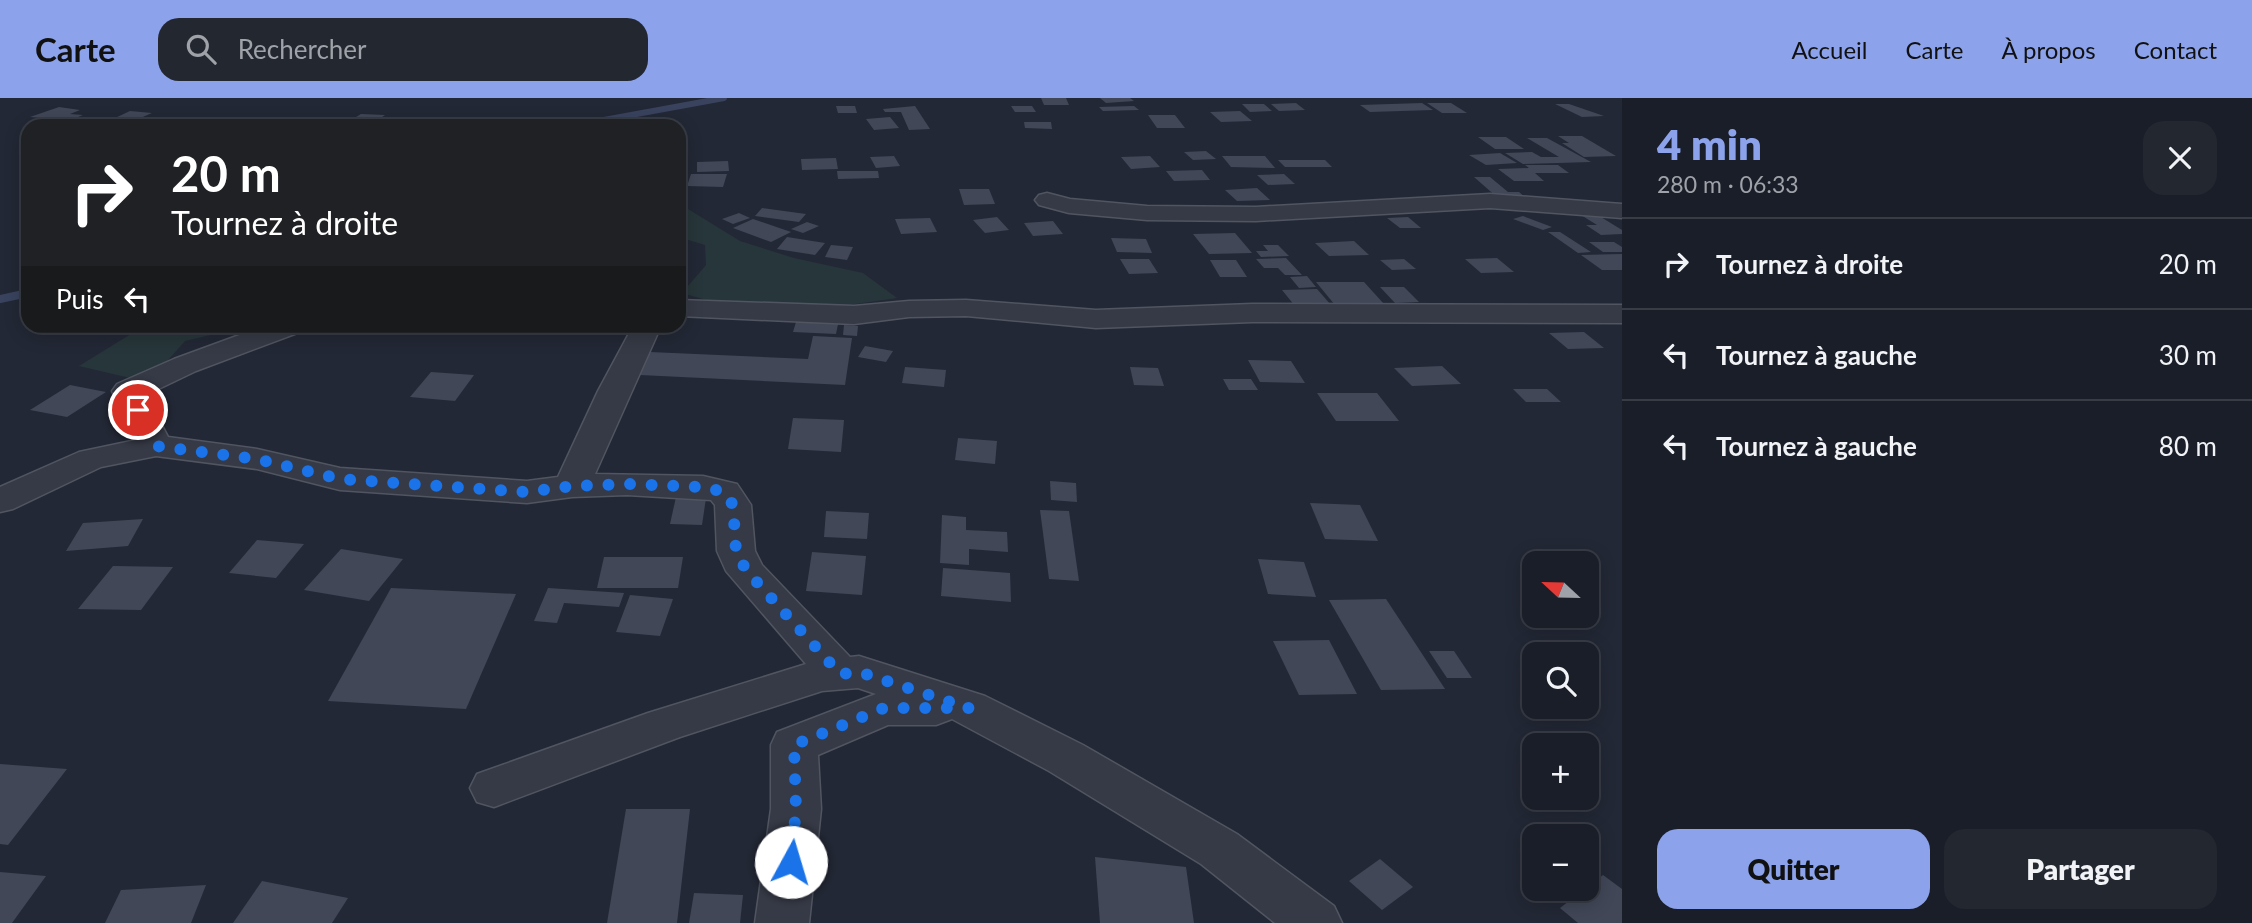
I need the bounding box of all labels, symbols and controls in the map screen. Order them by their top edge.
search box [158,18,648,81]
text: Carte [35,29,116,69]
icon: search [182,30,220,68]
text: Rechercher [238,33,367,65]
text: Accueil [1791,35,1867,64]
text: Carte [1905,35,1963,64]
text: À propos [2001,35,2096,64]
text: Contact [2134,35,2217,64]
text: 4 min [1657,119,1762,169]
button: close [2143,121,2217,195]
text: 20 m [171,144,281,202]
icon: right [56,147,147,238]
text: 280 m · 06:33 [1657,170,1799,198]
text: Tournez à droite [171,203,398,242]
icon: right [1657,245,1695,283]
text: Tournez à droite [1716,248,1903,280]
text: 20 m [2159,248,2217,280]
icon: left [118,280,156,318]
text: Puis [56,283,104,315]
icon: left [1657,336,1695,374]
text: Tournez à gauche [1716,339,1917,371]
text: 30 m [2159,339,2217,371]
pin [108,380,168,440]
icon: arrive [119,391,157,429]
icon: left [1657,427,1695,465]
text: Tournez à gauche [1716,430,1917,462]
text: 80 m [2159,430,2217,462]
north arrow [1522,551,1600,628]
map controls [1522,551,1599,901]
button: search [1522,642,1599,719]
button: + [1522,733,1599,810]
button: − [1522,824,1599,901]
position arrow [754,825,828,899]
button: Quitter [1657,829,1930,909]
button: Partager [1944,829,2217,909]

